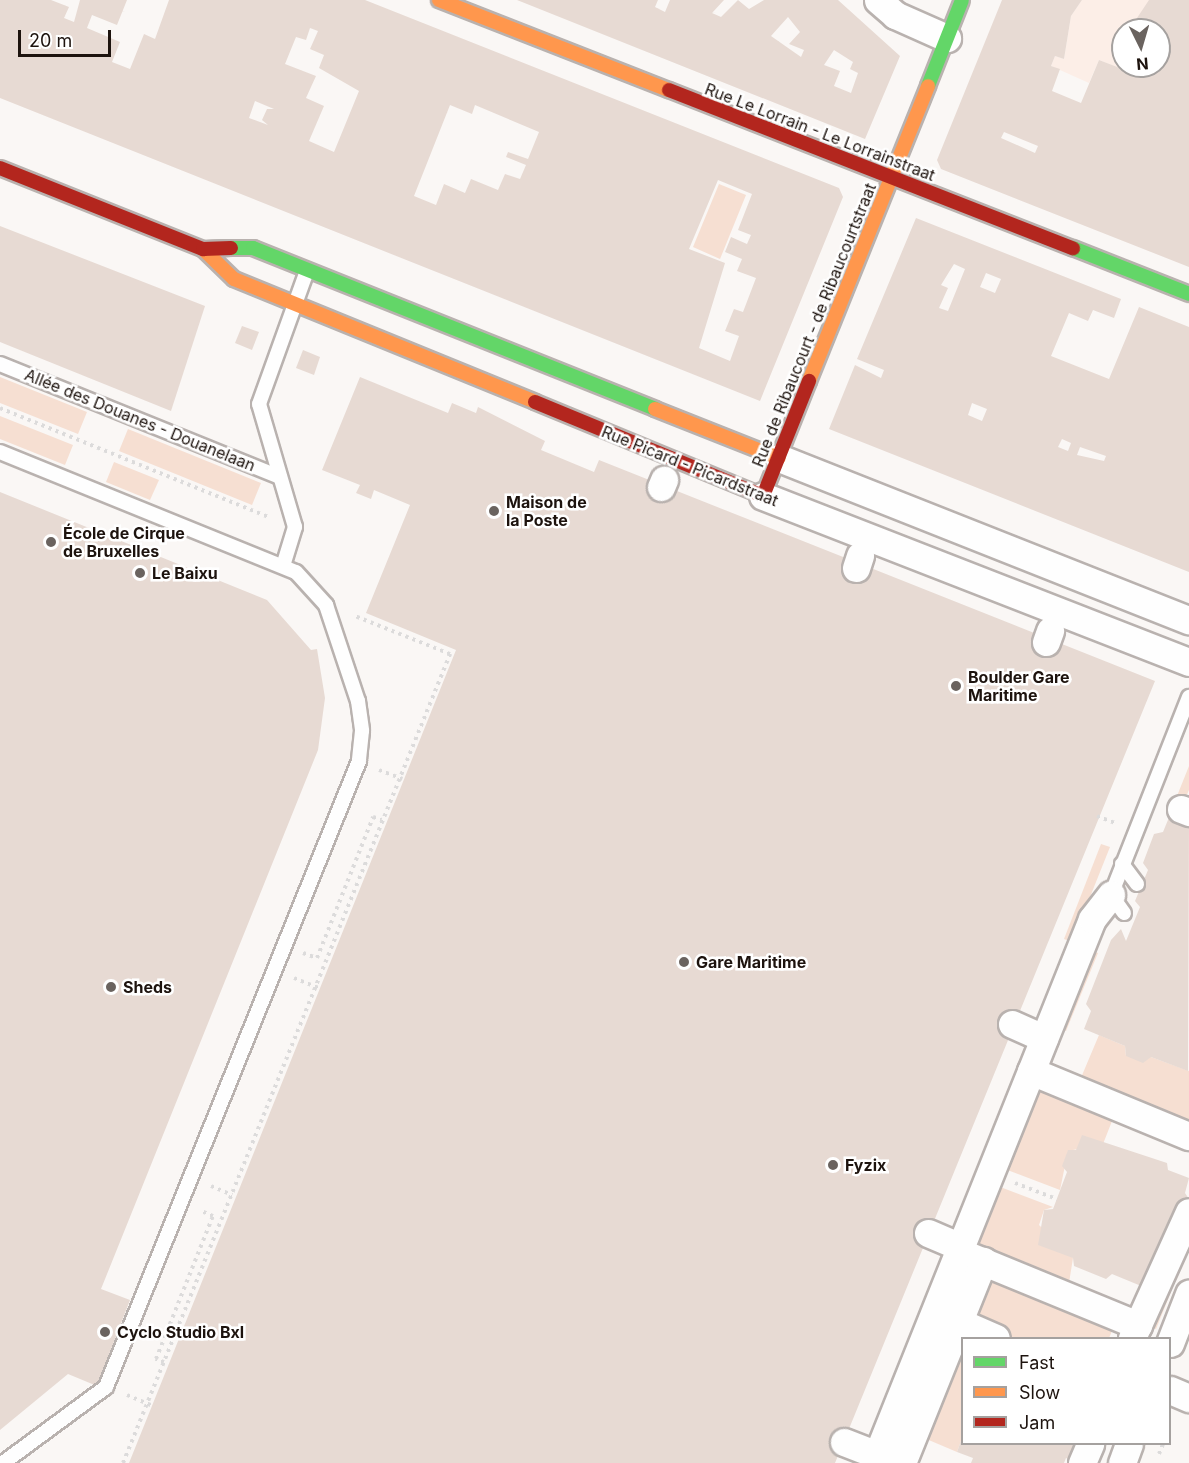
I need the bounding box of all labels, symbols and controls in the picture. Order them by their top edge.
scale bar [21,18,114,56]
north arrow [1111,18,1171,78]
text: 20 m [29,30,72,51]
text: N [1135,53,1149,74]
street label: Rue Le Lorrain - Le Lorrainstraat [702,79,938,185]
street label: Rue de Ribaucourt - de Ribaucourtstraat [748,180,880,470]
street label: Allée des Douanes - Douanelaan [22,365,258,475]
street label: Rue Picard - Picardstraat [599,422,781,510]
place label: Maison de la Poste [506,492,587,530]
marker: Maison de la Poste [487,504,501,518]
place label: École de Cirque de Bruxelles [63,523,185,561]
marker: École de Cirque de Bruxelles [44,535,58,549]
place label: Le Baixu [152,563,218,583]
marker: Le Baixu [133,566,147,580]
place label: Boulder Gare Maritime [968,667,1070,705]
marker: Boulder Gare Maritime [949,679,963,693]
place label: Gare Maritime [696,952,806,972]
marker: Gare Maritime [677,955,691,969]
place label: Sheds [123,977,172,997]
marker: Sheds [104,980,118,994]
place label: Fyzix [845,1155,886,1175]
marker: Fyzix [826,1158,840,1172]
place label: Cyclo Studio Bxl [117,1322,244,1342]
marker: Cyclo Studio Bxl [98,1325,112,1339]
legend [961,1337,1171,1445]
text: Fast [1019,1352,1055,1373]
text: Slow [1019,1382,1060,1403]
text: Jam [1019,1412,1055,1433]

